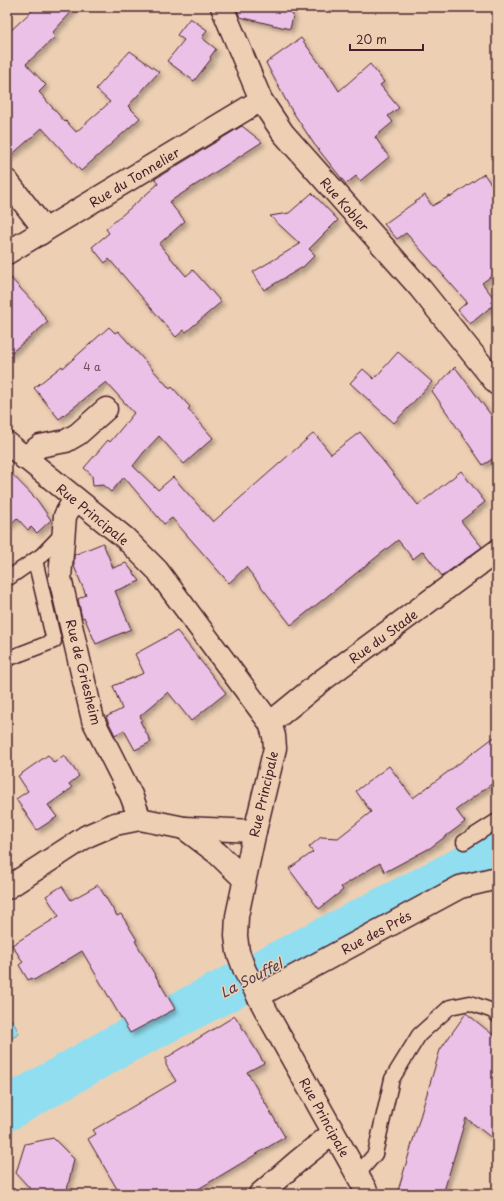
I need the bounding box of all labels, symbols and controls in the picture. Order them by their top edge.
scale bar [350,26,423,52]
text: 20 m [356,30,387,48]
street label: Rue du Tonnelier [85,142,183,212]
street label: Rue Kobler [316,173,374,236]
house number: 4 a [83,358,101,375]
street label: Rue Principale [53,479,133,549]
street label: Rue du Stade [345,604,421,667]
street label: Rue de Griesheim [62,617,106,727]
street label: Rue Principale [244,749,282,839]
street label: Rue des Prés [338,906,415,958]
water label: La Souffel [216,952,288,1003]
street label: Rue Principale [295,1074,355,1160]

